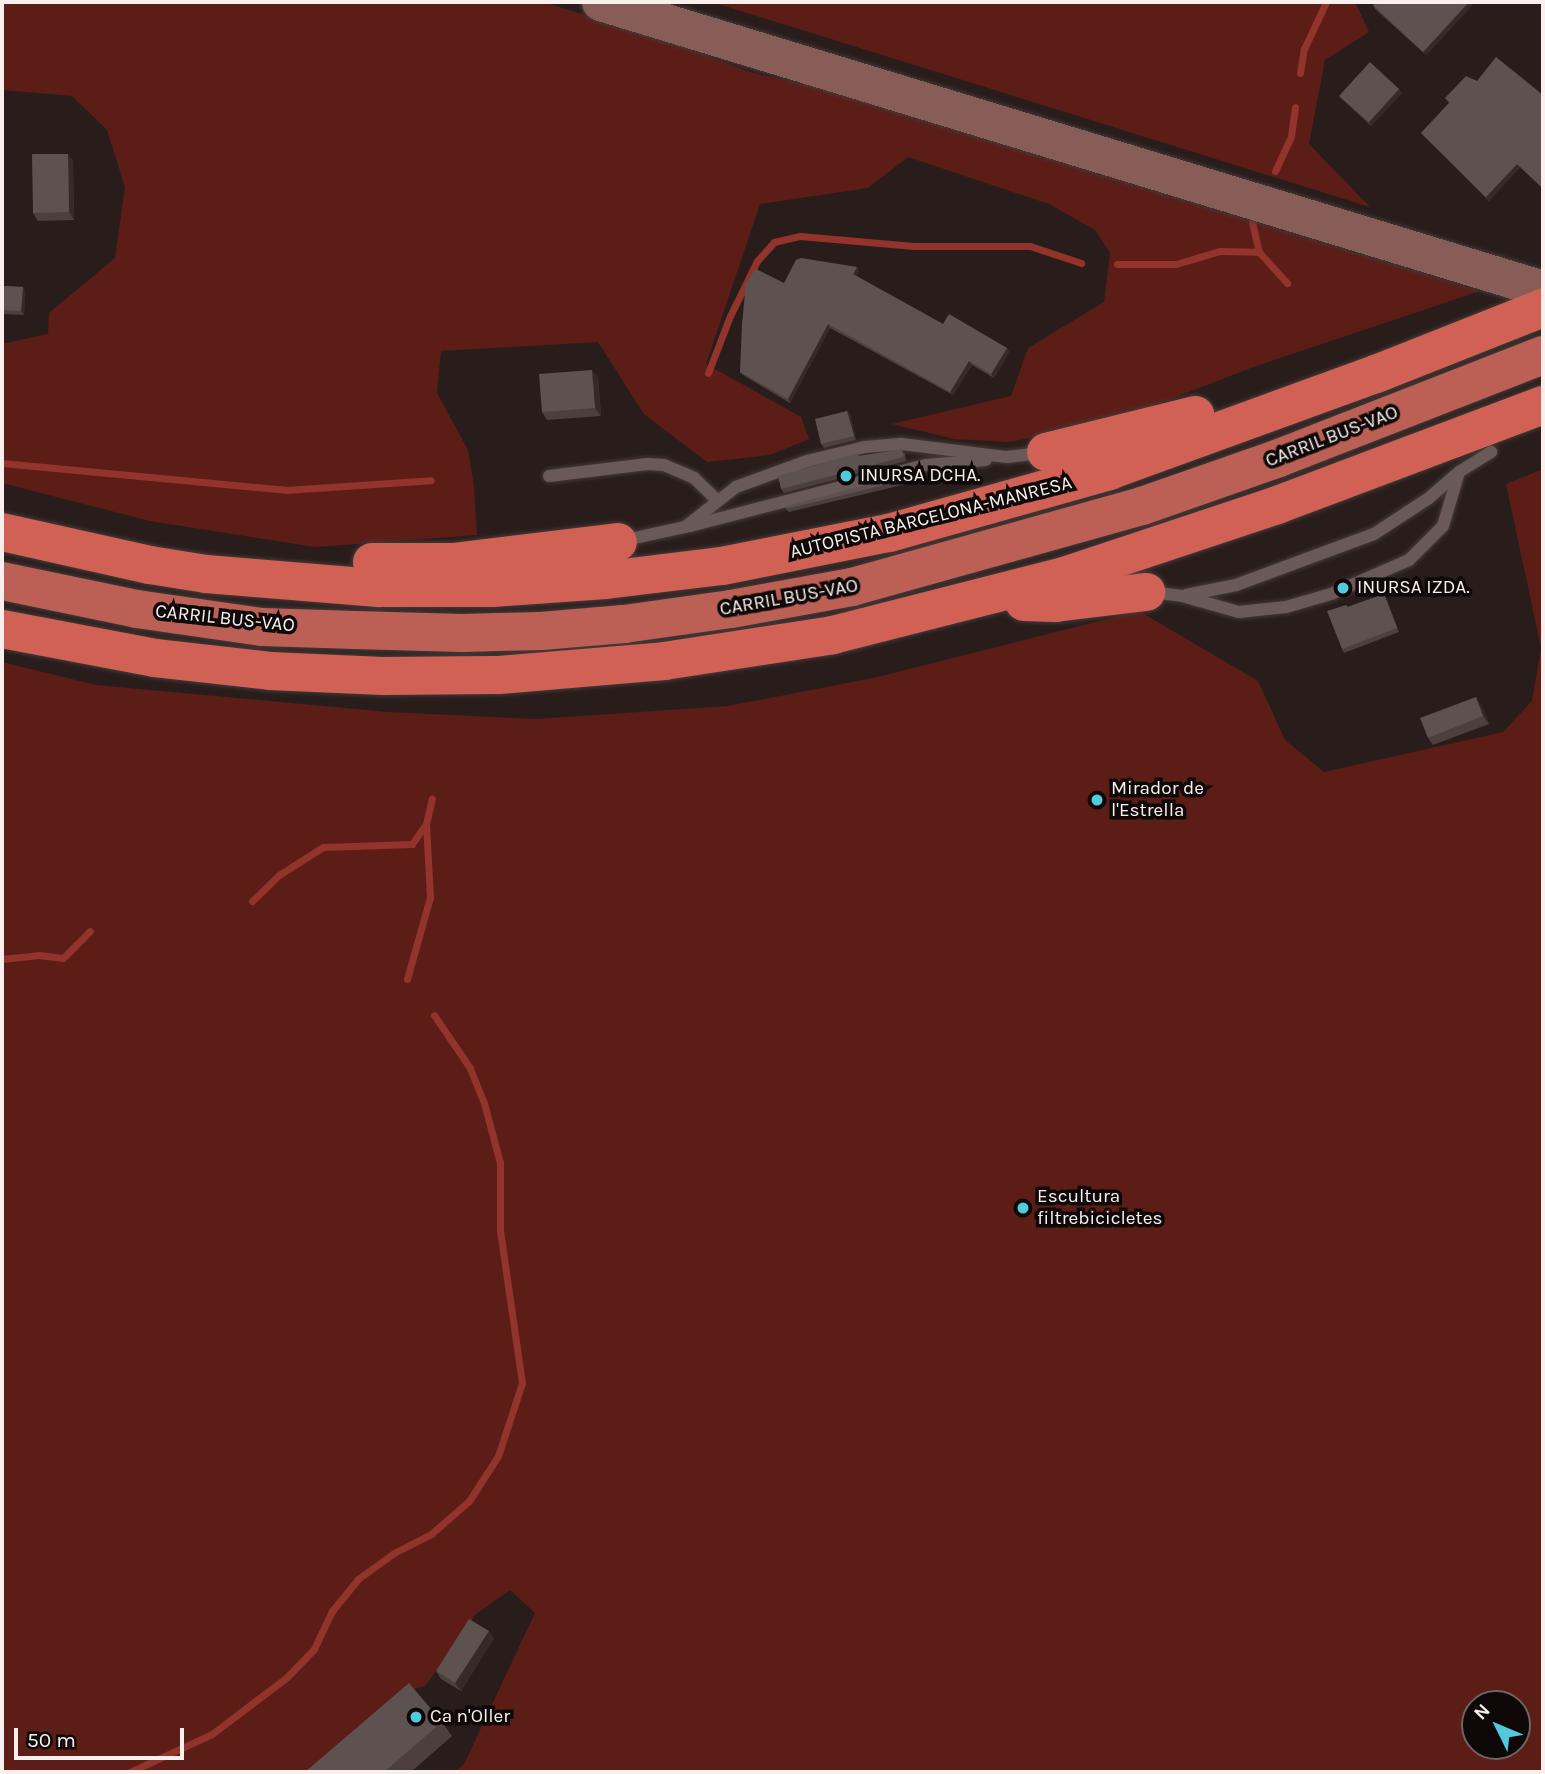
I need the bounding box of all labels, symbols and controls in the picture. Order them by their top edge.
street label: CARRIL BUS-VAO [1263,401,1401,473]
place label: INURSA DCHA. [860,465,980,487]
marker: INURSA DCHA. [838,468,854,484]
street label: AUTOPISTA BARCELONA-MANRESA [788,472,1074,564]
street label: CARRIL BUS-VAO [718,575,860,621]
place label: INURSA IZDA. [1357,577,1470,599]
marker: INURSA IZDA. [1335,580,1351,596]
street label: CARRIL BUS-VAO [154,600,296,638]
place label: Mirador de l'Estrella [1111,778,1204,822]
marker: Mirador de l'Estrella [1089,792,1105,808]
place label: Escultura filtrebicicletes [1037,1186,1162,1230]
marker: Escultura filtrebicicletes [1015,1200,1031,1216]
north arrow [1461,1690,1531,1760]
text: N [1469,1700,1495,1725]
place label: Ca n'Oller [430,1706,510,1728]
marker: Ca n'Oller [408,1709,424,1725]
scale bar [18,1714,187,1758]
text: 50 m [27,1728,76,1752]

